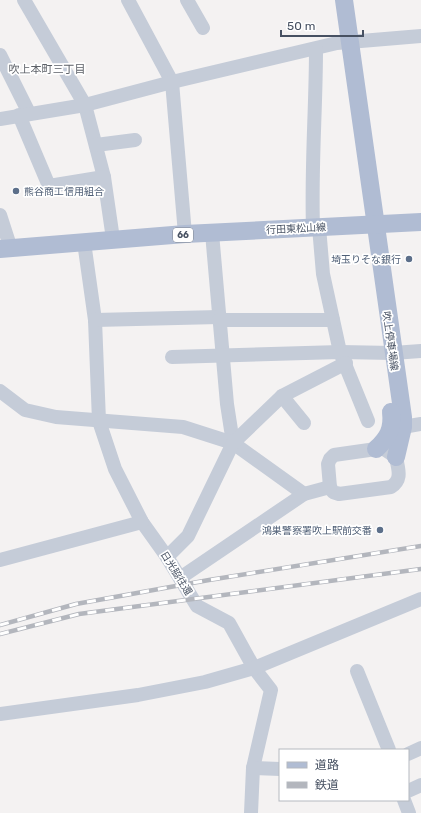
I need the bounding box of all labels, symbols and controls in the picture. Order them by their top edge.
scale bar [281,12,363,38]
text: 50 m [287,19,315,33]
district label: 吹上本町三丁目 [9,63,86,76]
marker: 熊谷商工信用組合 [11,186,21,196]
place label: 熊谷商工信用組合 [24,186,104,198]
street label: 行田東松山線 [266,221,326,237]
road number: 66 [173,228,193,242]
place label: 埼玉りそな銀行 [331,254,401,266]
marker: 埼玉りそな銀行 [404,254,414,264]
street label: 吹上停車場線 [380,311,400,372]
place label: 鴻巣警察署吹上駅前交番 [262,525,372,537]
marker: 鴻巣警察署吹上駅前交番 [375,525,385,535]
street label: 日光脇往還 [158,549,194,598]
legend [279,749,409,801]
text: 道路 [315,758,339,772]
text: 鉄道 [315,778,339,792]

